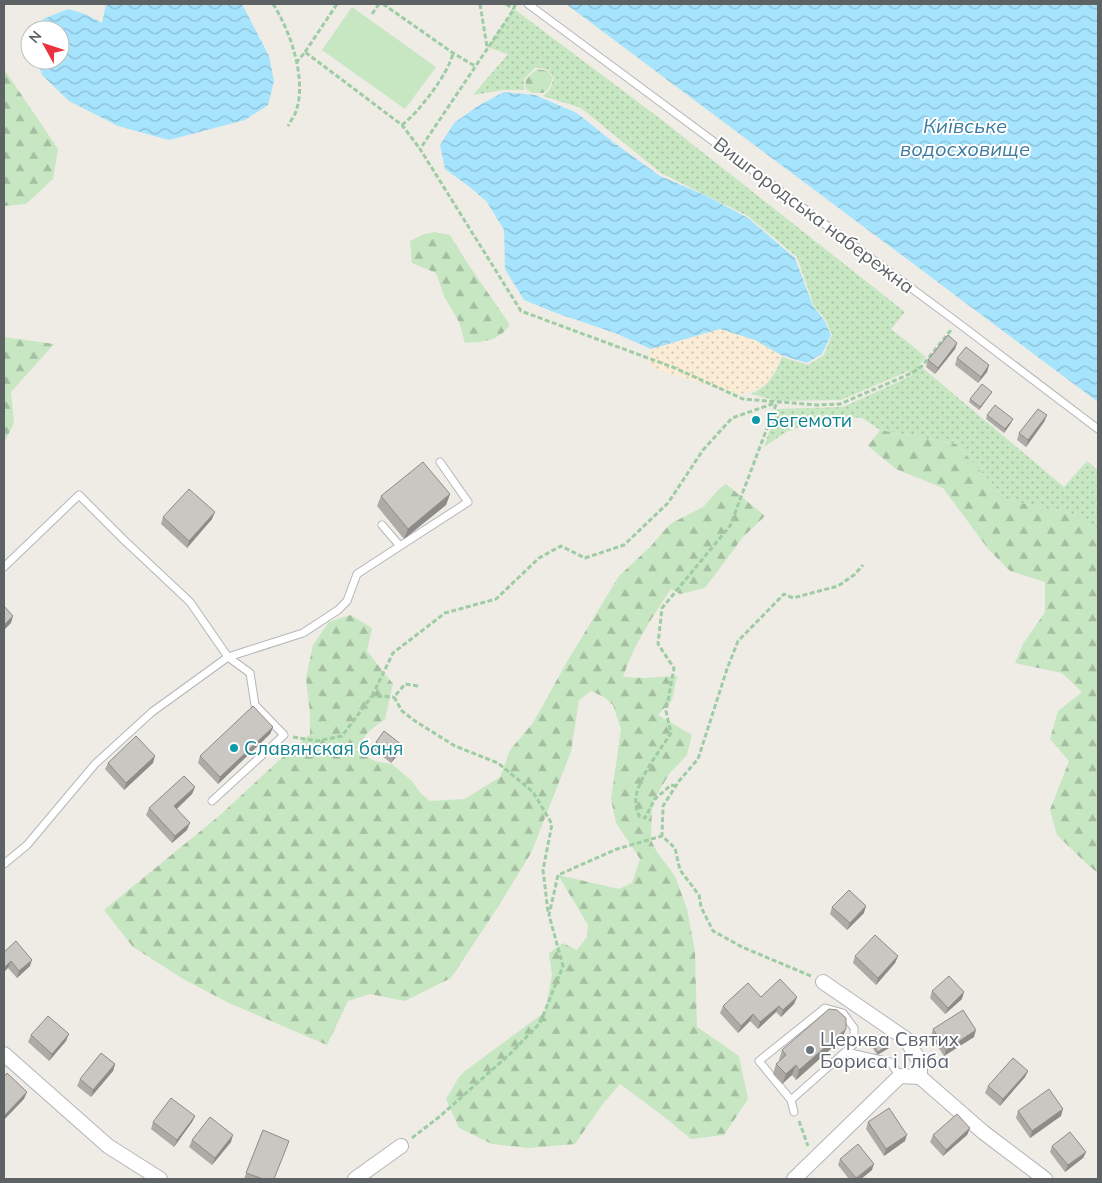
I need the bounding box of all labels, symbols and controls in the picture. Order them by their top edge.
north arrow [20,20,70,70]
text: N [25,27,45,46]
water label: Київське водосховище [900,113,1030,161]
street label: Вишгородська набережна [709,132,919,298]
place label: Бегемоти [766,408,852,432]
marker: Бегемоти [750,414,762,426]
place label: Славянская баня [244,736,403,760]
marker: Славянская баня [228,742,240,754]
place label: Церква Святих Бориса і Гліба [820,1027,960,1073]
marker: Церква Святих Бориса і Гліба [804,1044,816,1056]

